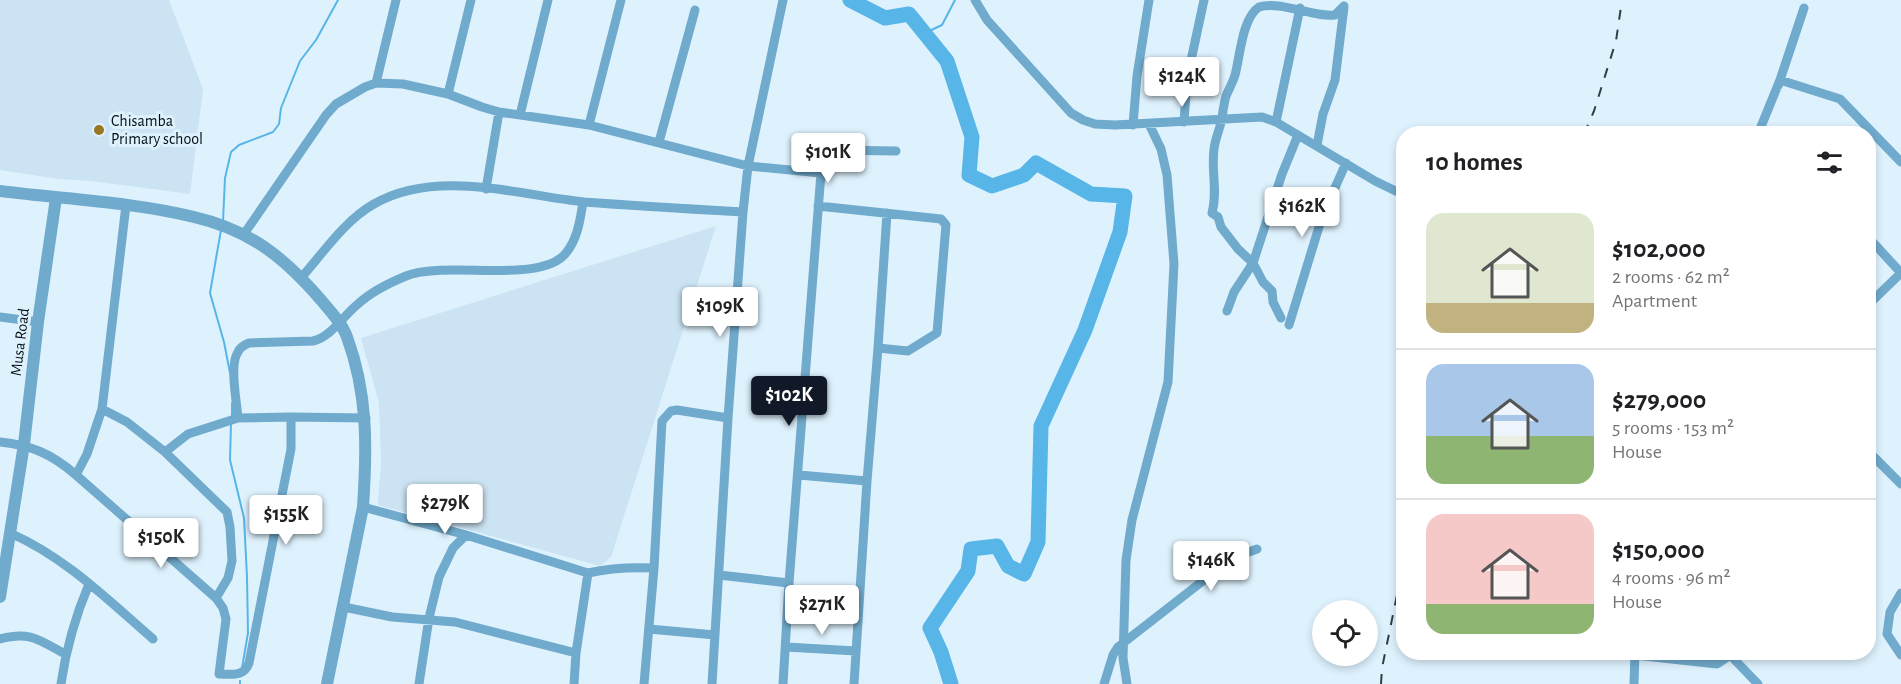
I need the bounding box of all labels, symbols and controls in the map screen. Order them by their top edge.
pin: $124K [1140,57,1224,108]
text: $124K [1158,66,1206,86]
place label: Chisamba Primary school [111,113,203,148]
marker: Chisamba Primary school [92,123,106,137]
pin: $101K [786,133,870,184]
text: $101K [805,142,851,162]
icon: filters [1813,146,1846,179]
text: 10 homes [1426,149,1523,175]
pin: $162K [1260,187,1344,238]
text: $162K [1279,196,1325,216]
text: $102,000 [1612,236,1705,262]
icon: home [1474,237,1546,309]
text: 2 rooms · 62 m² [1612,267,1730,287]
pin: $109K [678,287,762,338]
text: Apartment [1612,291,1697,311]
text: $109K [696,296,744,316]
street label: Musa Road [8,307,32,377]
pin: $102K [747,376,831,427]
text: $102K [765,385,813,405]
text: $279,000 [1612,387,1706,413]
icon: home [1474,388,1546,460]
text: 5 rooms · 153 m² [1612,418,1734,438]
text: House [1612,442,1662,462]
pin: $279K [403,484,487,535]
text: $279K [421,493,469,513]
pin: $155K [244,495,328,546]
text: $155K [263,504,309,524]
pin: $150K [119,518,203,569]
text: $150K [138,527,184,547]
text: $150,000 [1612,537,1704,563]
icon: home [1474,538,1546,610]
pin: $146K [1169,541,1253,592]
text: $146K [1187,550,1235,570]
text: 4 rooms · 96 m² [1612,568,1730,588]
pin: $271K [780,585,864,636]
text: House [1612,592,1662,612]
text: $271K [799,594,845,614]
map controls [1312,600,1378,666]
button: locate [1312,600,1378,666]

